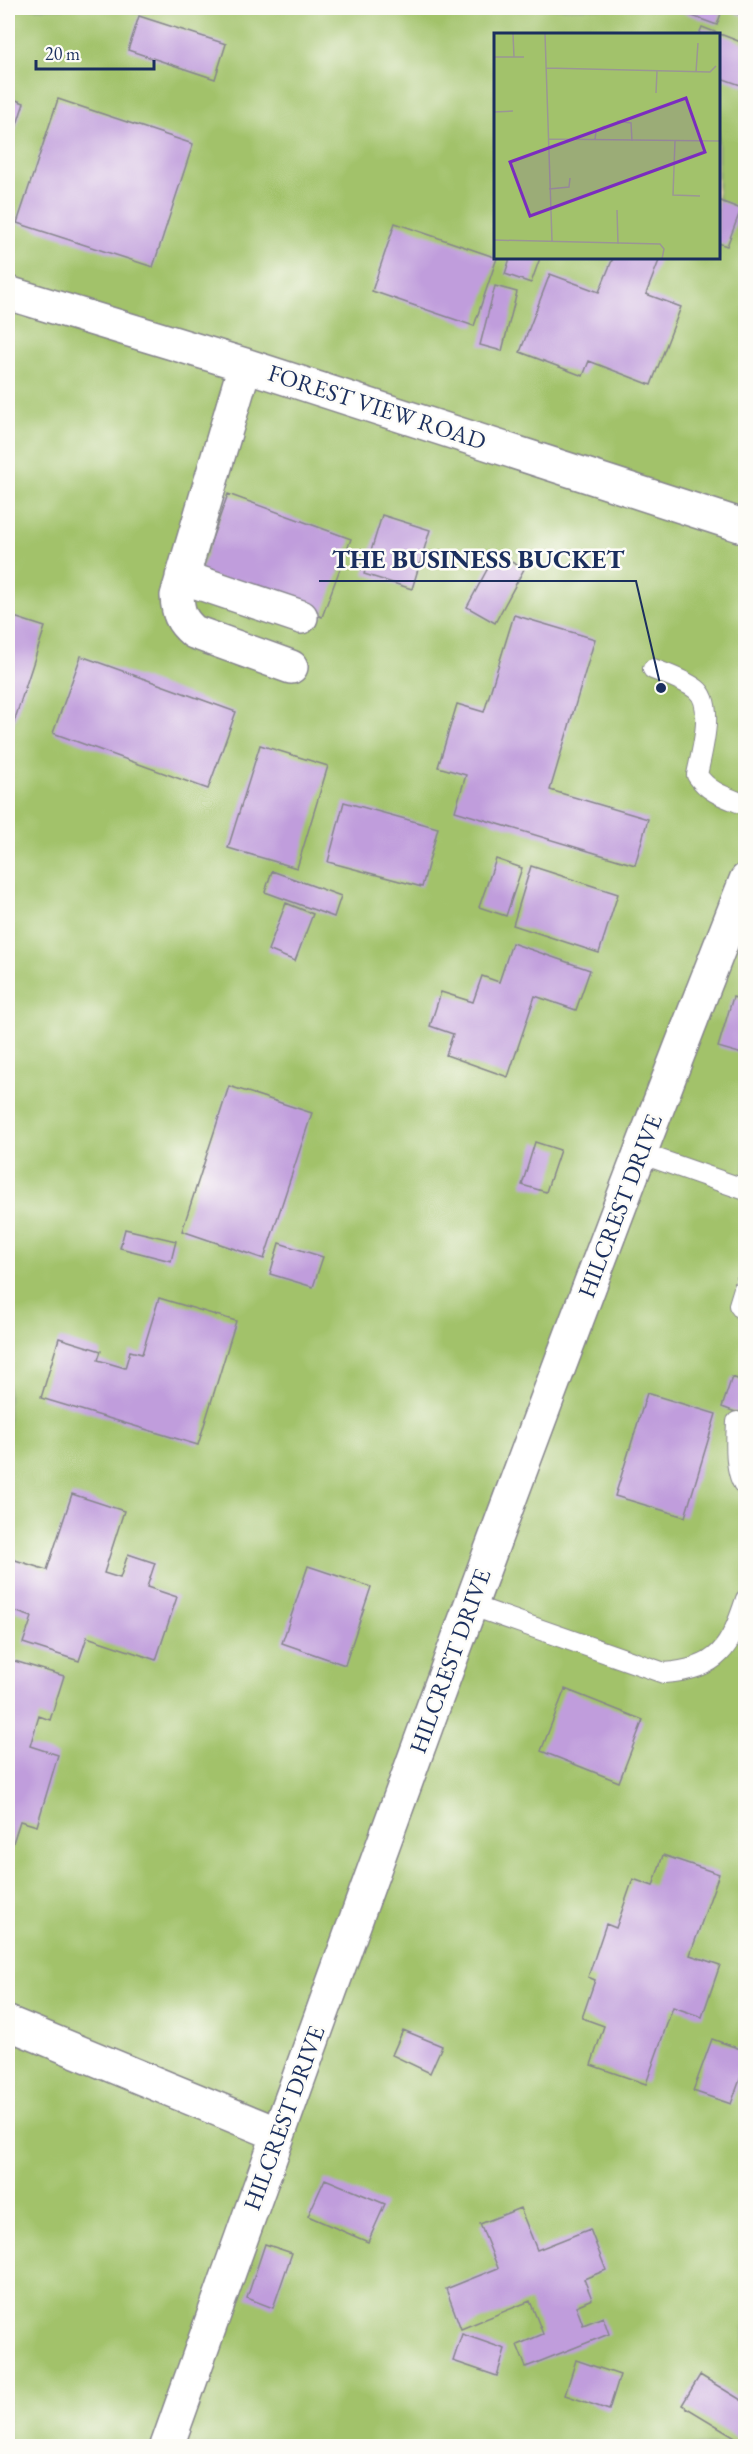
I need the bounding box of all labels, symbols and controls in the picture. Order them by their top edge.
scale bar [36,33,154,71]
inset map [494,33,720,260]
text: 20 m [45,42,80,65]
street label: FOREST VIEW ROAD [264,357,490,456]
callout: THE BUSINESS BUCKET [319,537,636,581]
text: THE BUSINESS BUCKET [332,542,625,576]
street label: HILCREST DRIVE [570,1110,669,1302]
street label: HILCREST DRIVE [402,1564,497,1757]
street label: HILCREST DRIVE [236,2021,331,2214]

